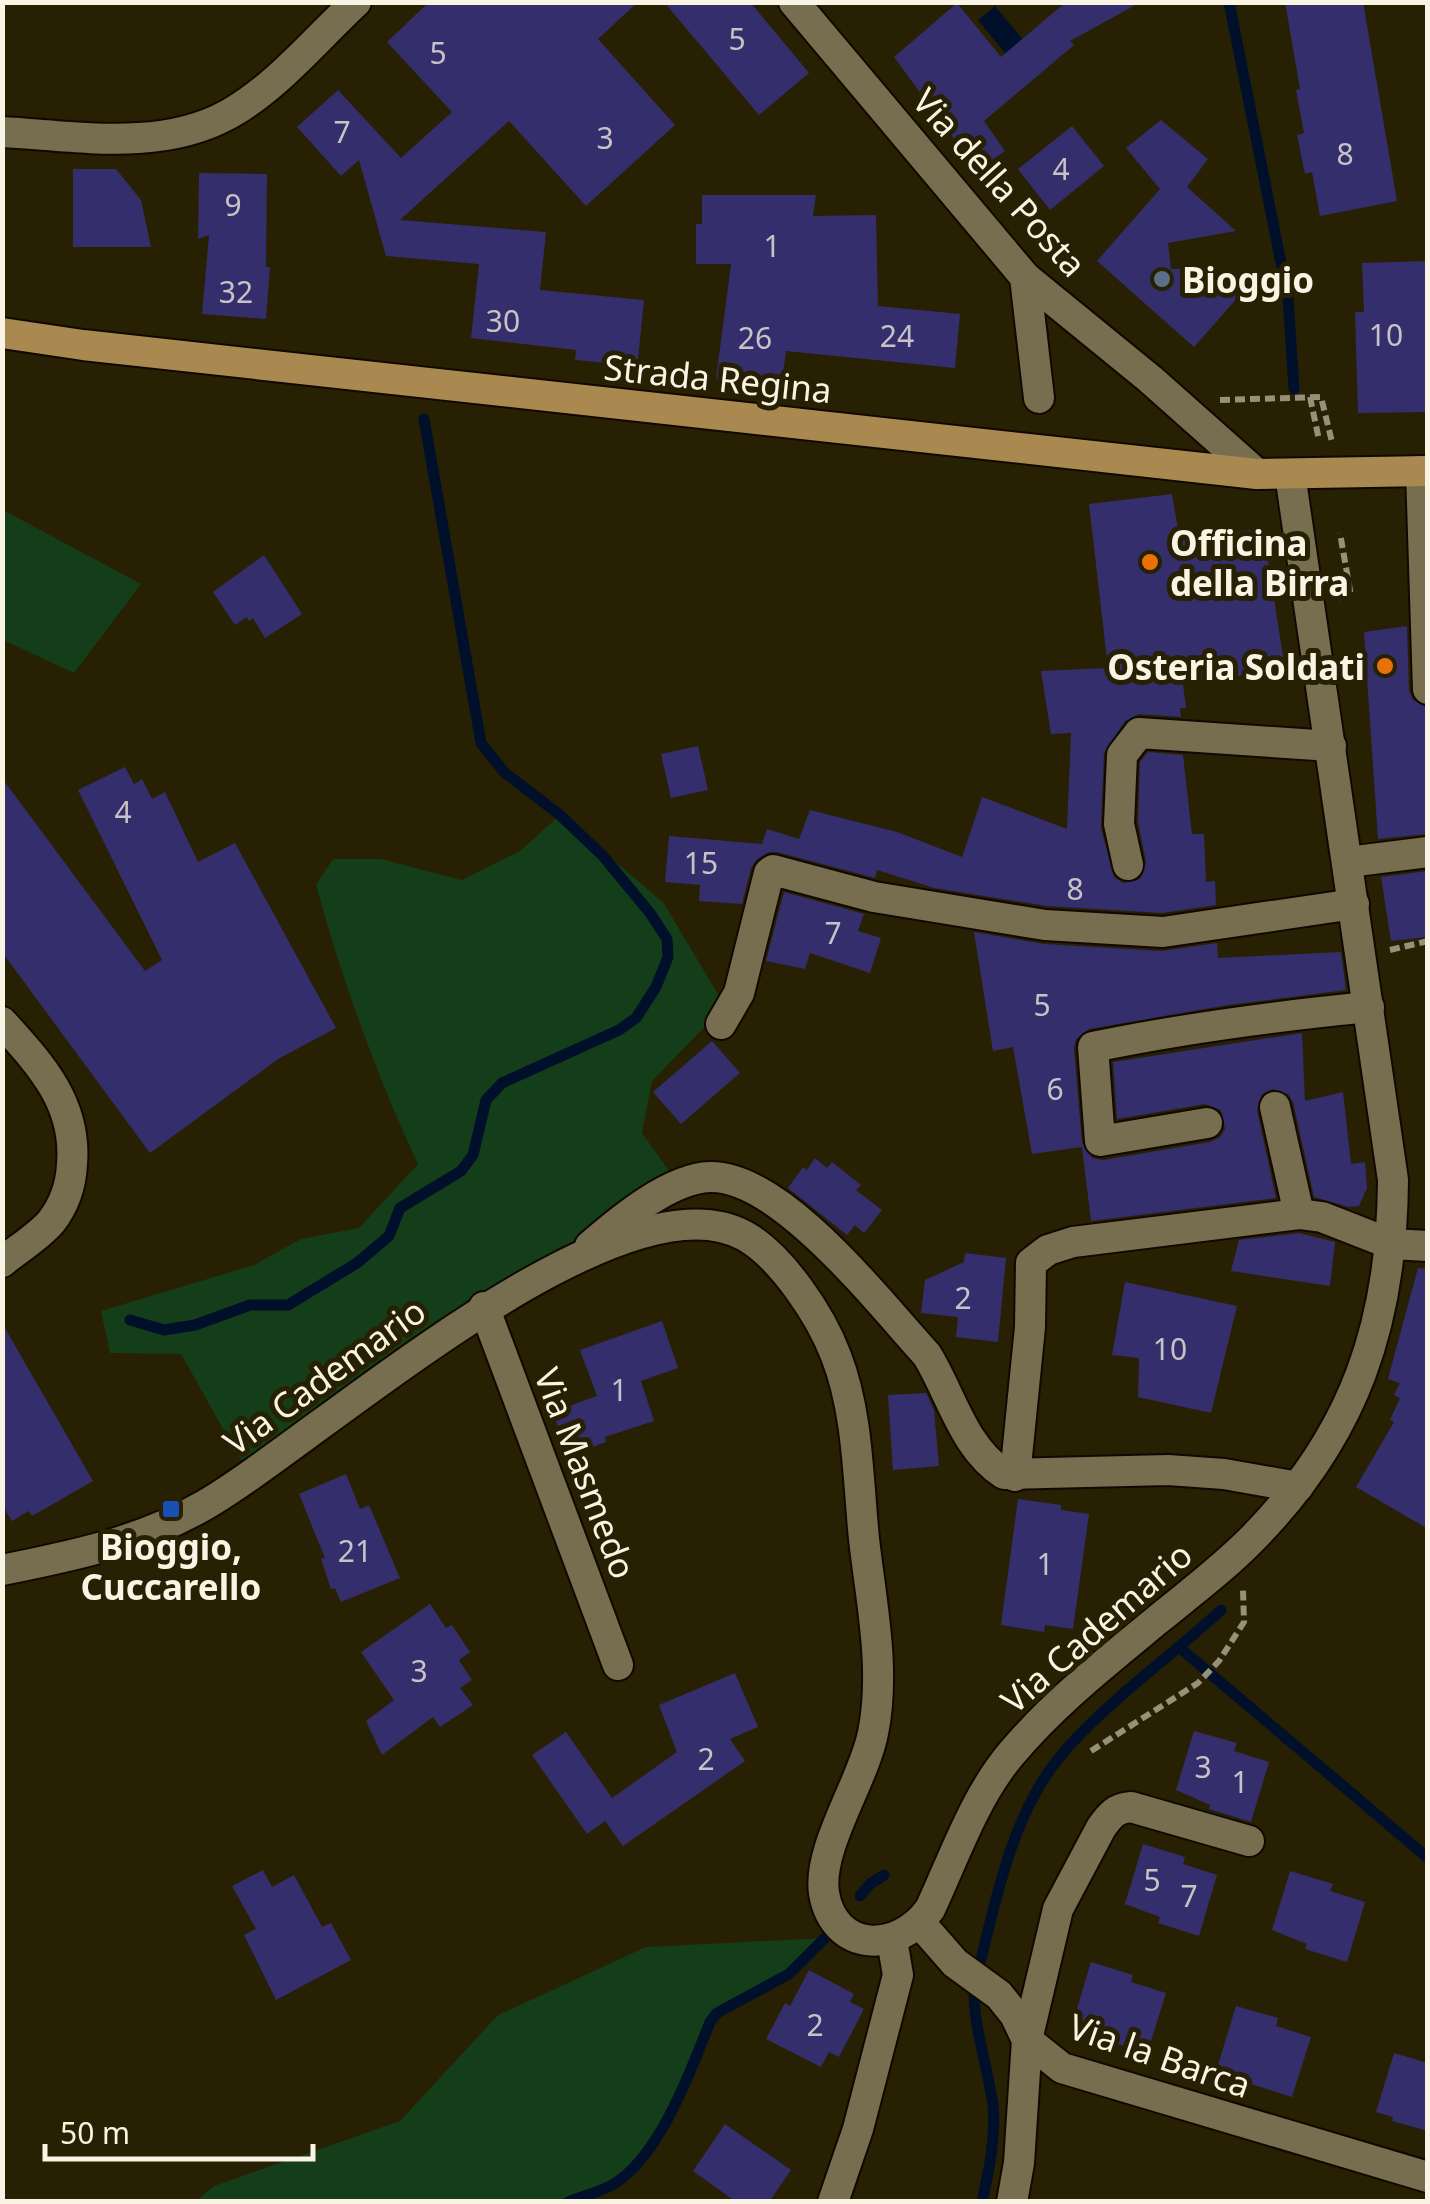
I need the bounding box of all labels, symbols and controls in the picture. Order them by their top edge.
house number: 5 [728,18,746,59]
house number: 5 [429,32,447,73]
street label: Via della Posta [903,78,1097,286]
house number: 7 [333,111,351,152]
house number: 3 [596,117,614,158]
house number: 8 [1336,133,1354,174]
house number: 4 [1052,148,1070,189]
house number: 9 [224,184,242,225]
house number: 1 [763,225,781,266]
place label: Bioggio [1182,256,1314,303]
marker: Bioggio [1151,268,1173,290]
house number: 32 [219,271,253,312]
house number: 30 [486,300,520,341]
house number: 10 [1369,314,1403,355]
house number: 24 [880,315,914,356]
house number: 26 [738,317,772,358]
street label: Strada Regina [602,343,834,413]
place label: Officina della Birra [1170,519,1349,606]
marker: Officina della Birra [1139,551,1161,573]
place label: Osteria Soldati [1107,643,1365,690]
marker: Osteria Soldati [1374,655,1396,677]
house number: 4 [114,791,132,832]
house number: 15 [684,842,718,883]
house number: 8 [1066,868,1084,909]
house number: 7 [824,912,842,953]
house number: 5 [1033,984,1051,1025]
house number: 6 [1046,1068,1064,1109]
house number: 2 [954,1277,972,1318]
street label: Via Cademario [214,1287,434,1465]
house number: 10 [1153,1328,1187,1369]
street label: Via Masmedo [524,1361,648,1585]
house number: 1 [610,1369,628,1410]
marker: Bioggio, Cuccarello [160,1498,182,1520]
place label: Bioggio, Cuccarello [81,1523,261,1610]
house number: 21 [338,1530,372,1571]
street label: Via Cademario [990,1531,1202,1723]
house number: 1 [1036,1543,1054,1584]
house number: 3 [410,1650,428,1691]
house number: 2 [697,1738,715,1779]
house number: 3 [1194,1746,1212,1787]
house number: 1 [1231,1761,1249,1802]
house number: 5 [1143,1859,1161,1900]
house number: 7 [1180,1875,1198,1916]
street label: Via la Barca [1063,2002,1257,2108]
house number: 2 [806,2004,824,2045]
scale bar [45,2099,312,2161]
text: 50 m [60,2112,130,2153]

